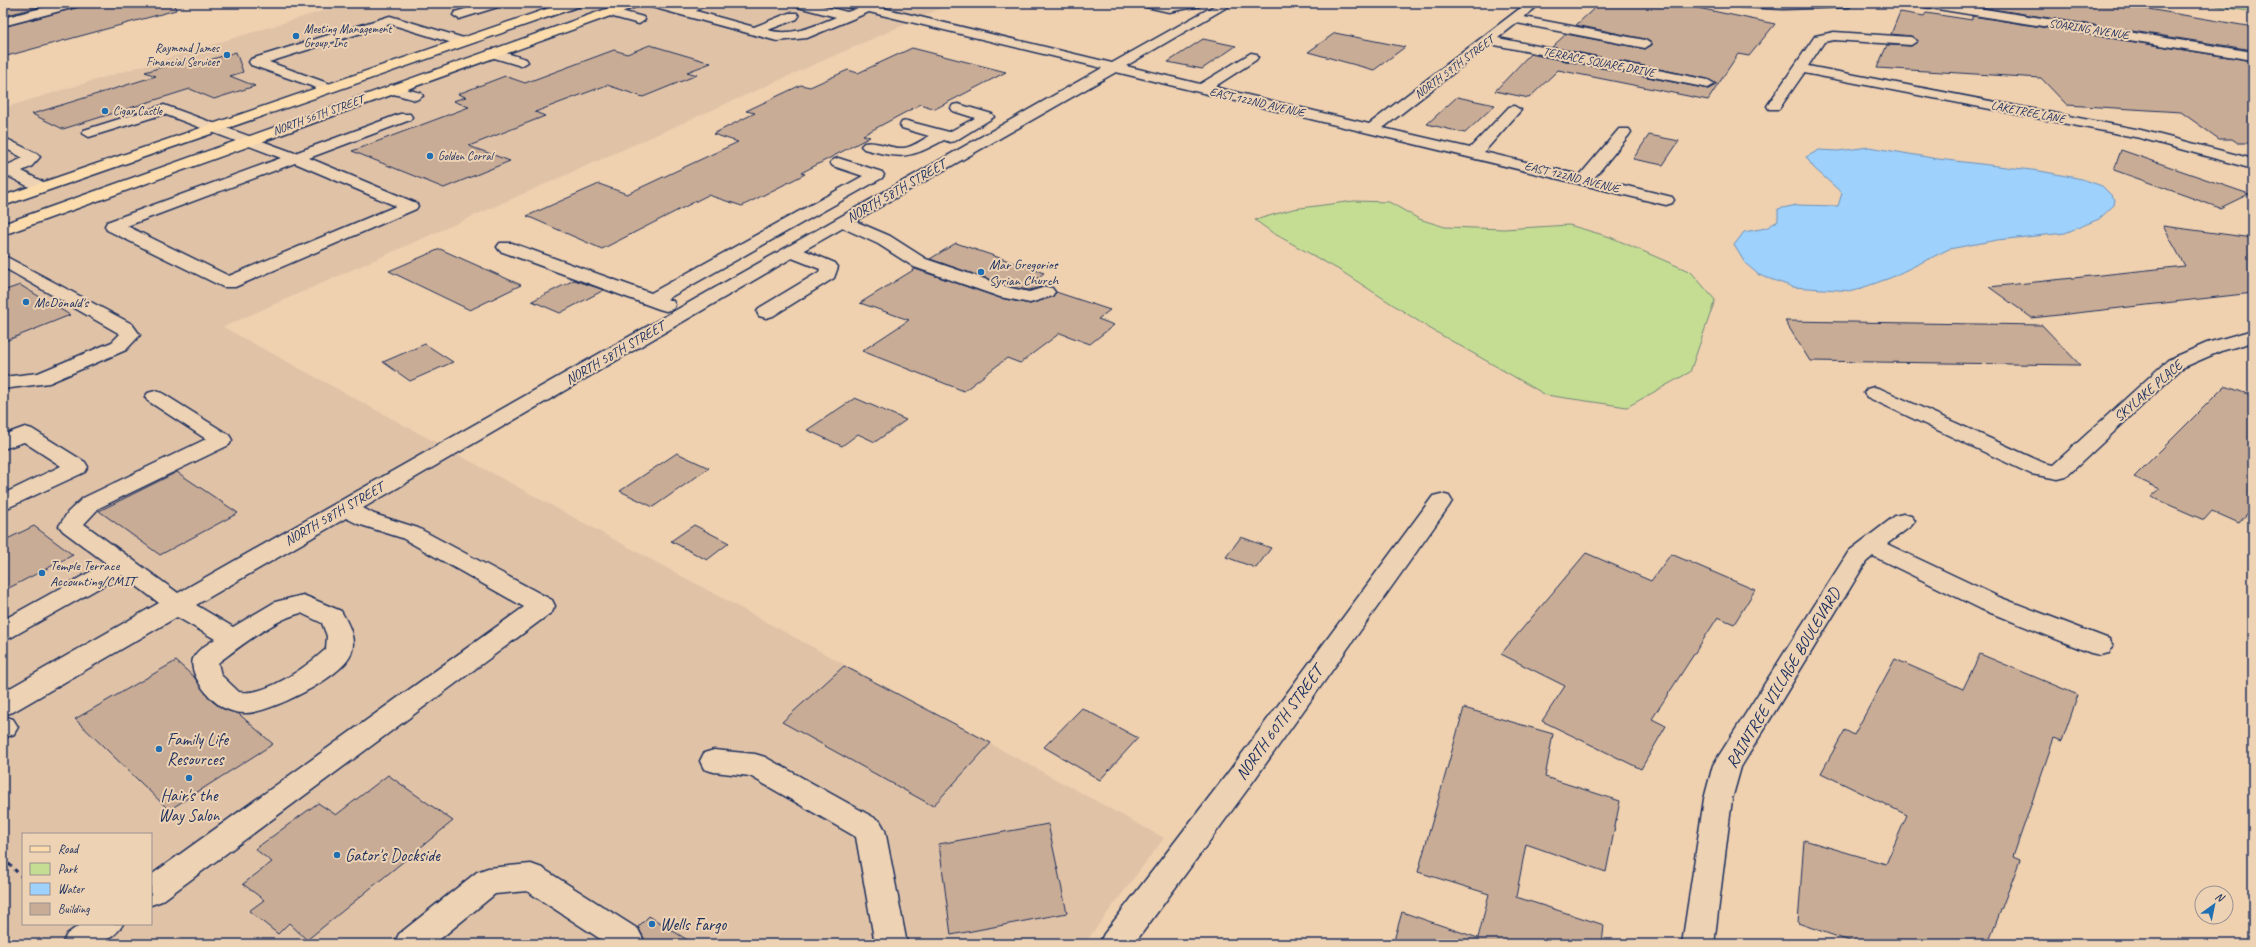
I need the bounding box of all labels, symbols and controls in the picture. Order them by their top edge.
street label: SOARING AVENUE [2048,15,2132,43]
place label: Meeting Management Group, Inc [304,21,392,51]
street label: NORTH 59TH STREET [1411,30,1500,102]
marker: Meeting Management Group, Inc [291,31,301,41]
place label: Raymond James Financial Services [146,40,220,70]
street label: TERRACE SQUARE DRIVE [1542,43,1658,81]
marker: Raymond James Financial Services [222,50,232,60]
street label: EAST 122ND AVENUE [1208,83,1308,121]
street label: NORTH 56TH STREET [270,90,369,139]
street label: LAKETREE LANE [1990,97,2068,127]
place label: Cigar Castle [113,103,163,119]
marker: Cigar Castle [100,106,110,116]
place label: Golden Corral [438,148,495,164]
marker: Golden Corral [425,151,435,161]
street label: NORTH 58TH STREET [843,154,952,226]
street label: EAST 122ND AVENUE [1523,158,1623,197]
place label: Mar Gregorios Syrian Church [989,256,1060,289]
marker: Mar Gregorios Syrian Church [976,267,986,277]
place label: McDonald's [34,294,90,311]
marker: McDonald's [21,297,31,307]
street label: NORTH 58TH STREET [562,316,671,388]
street label: SKYLAKE PLACE [2110,356,2187,425]
street label: NORTH 58TH STREET [281,477,390,549]
place label: Temple Terrace Accounting/CMIT [50,557,139,590]
marker: Temple Terrace Accounting/CMIT [37,568,47,578]
street label: RAINTREE VILLAGE BOULEVARD [1721,582,1846,772]
street label: NORTH 60TH STREET [1231,659,1330,784]
place label: Family Life Resources [167,729,229,770]
marker: Family Life Resources [154,744,164,754]
marker: Hair's the Way Salon [184,773,194,783]
place label: Hair's the Way Salon [159,785,221,826]
legend [22,833,152,925]
text: Road [58,841,80,857]
place label: Gator's Dockside [345,845,441,866]
marker: Gator's Dockside [332,850,342,860]
text: Park [58,861,79,877]
text: Water [58,881,86,897]
north arrow [2194,885,2234,925]
text: N [2213,889,2228,906]
text: Building [58,901,90,917]
place label: Wells Fargo [660,914,727,935]
marker: Wells Fargo [647,919,657,929]

